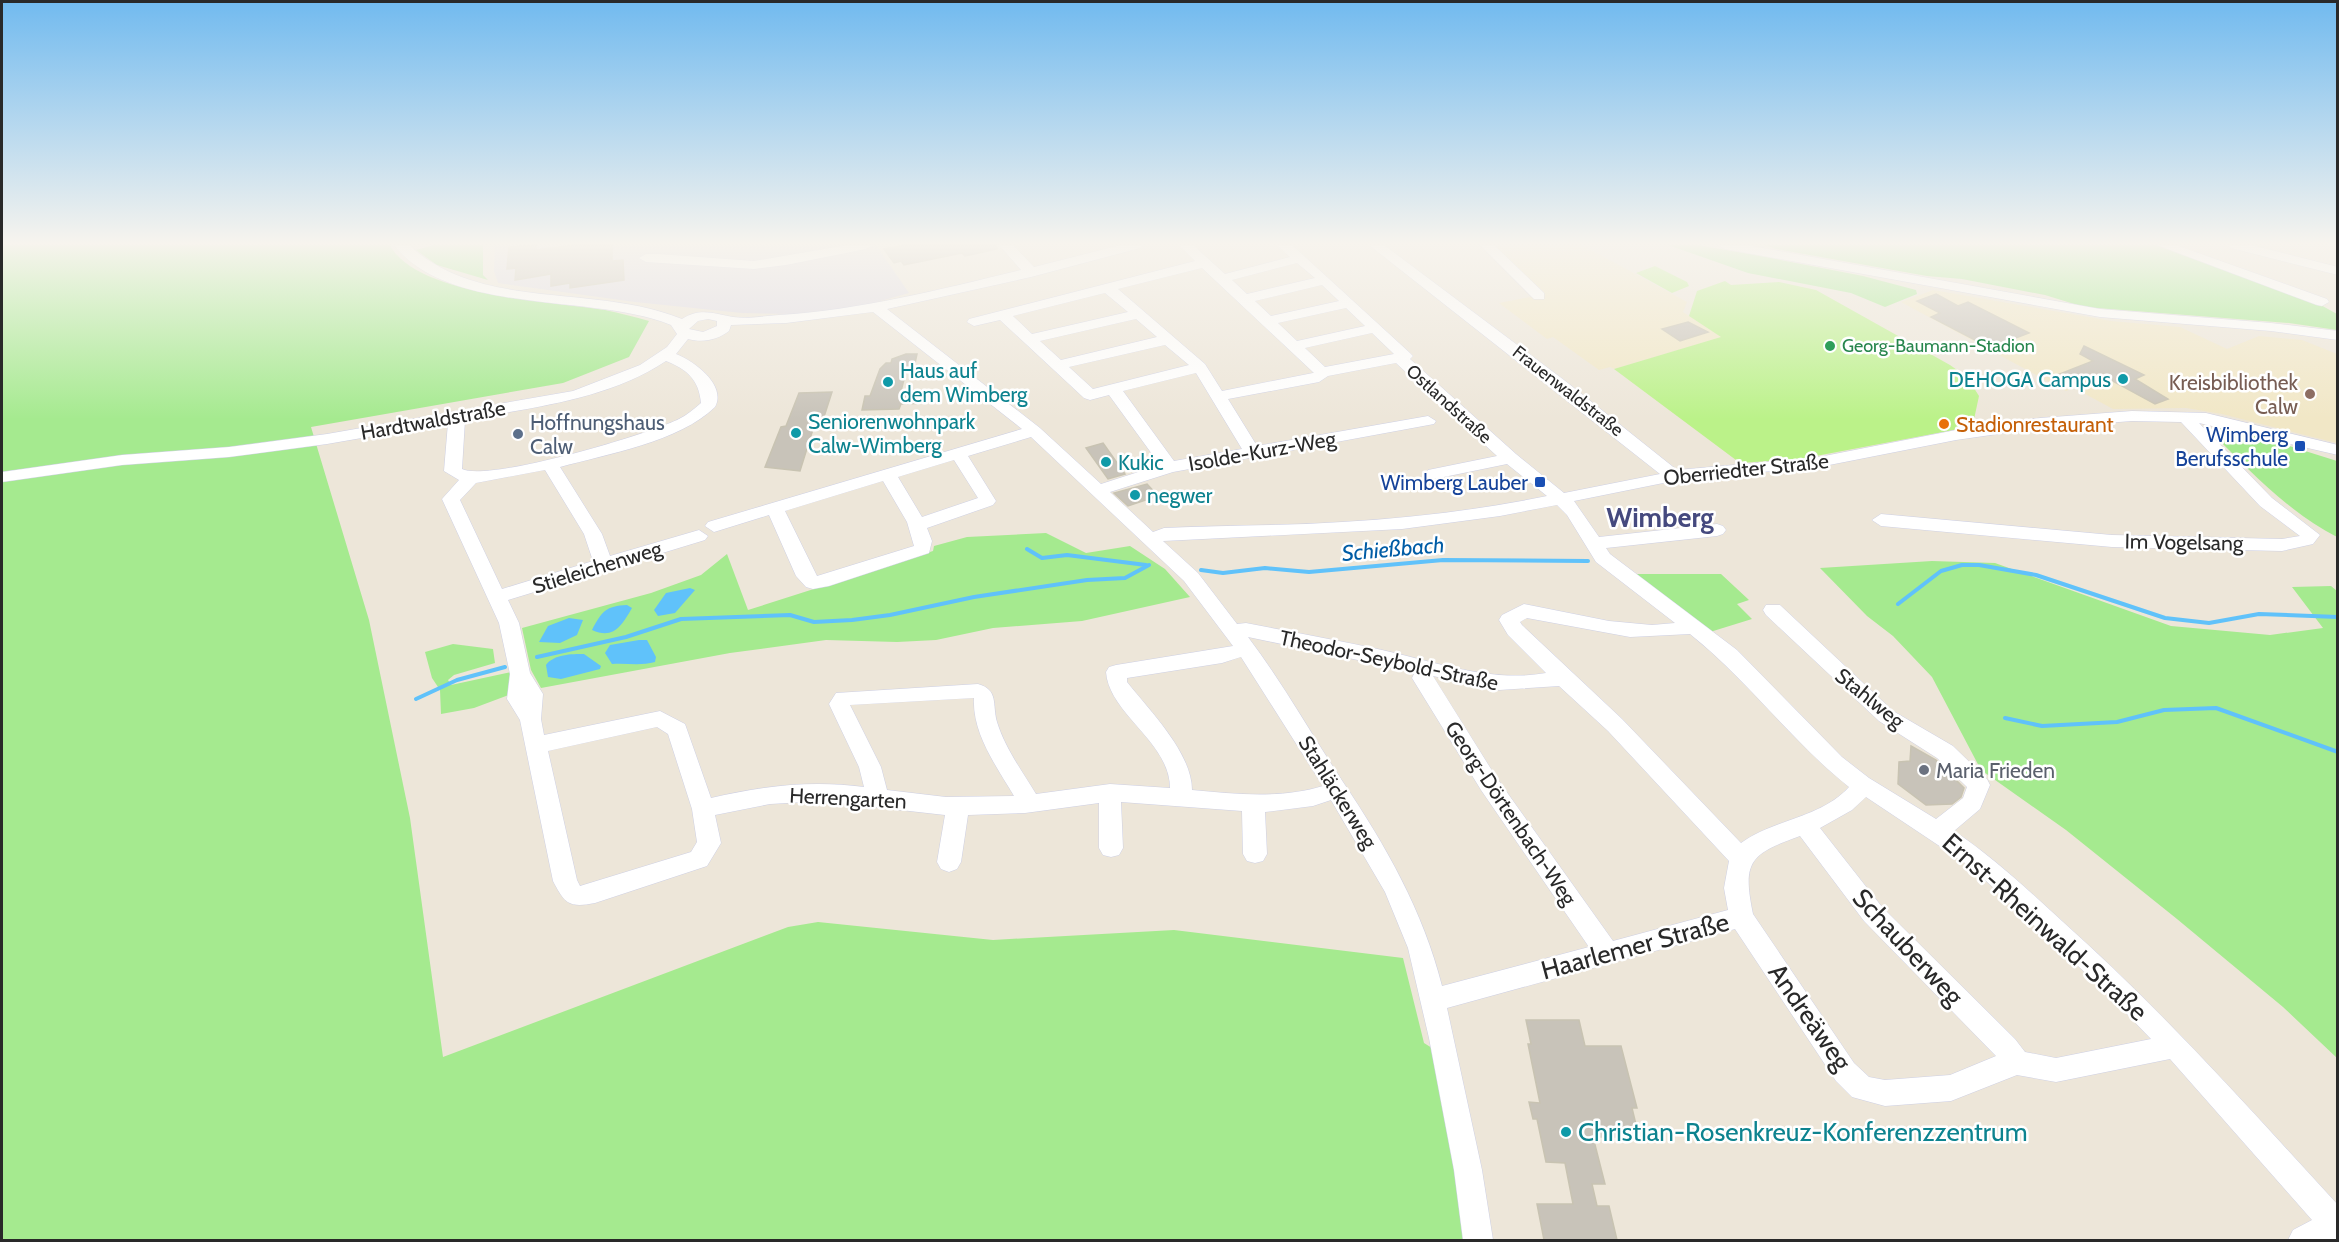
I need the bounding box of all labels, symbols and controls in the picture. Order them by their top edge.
place label: Georg-Baumann-Stadion [1842,335,2035,357]
marker: Georg-Baumann-Stadion [1823,339,1837,353]
street label: Frauenwaldstraße [1508,341,1628,441]
place label: Haus auf dem Wimberg [900,358,1028,407]
street label: Ostlandstraße [1402,360,1496,448]
place label: DEHOGA Campus [1949,367,2111,392]
place label: Kreisbibliothek Calw [2169,370,2299,419]
marker: DEHOGA Campus [2116,372,2130,386]
marker: Haus auf dem Wimberg [881,375,895,389]
marker: Kreisbibliothek Calw [2303,387,2317,401]
street label: Hardtwaldstraße [359,395,508,445]
place label: Seniorenwohnpark Calw-Wimberg [808,409,976,458]
place label: Hoffnungshaus Calw [530,410,665,459]
place label: Stadionrestaurant [1956,412,2114,437]
marker: Stadionrestaurant [1937,417,1951,431]
place label: Wimberg Berufsschule [2175,422,2289,471]
marker: Seniorenwohnpark Calw-Wimberg [789,426,803,440]
street label: Isolde-Kurz-Weg [1186,426,1338,476]
marker: Hoffnungshaus Calw [511,427,525,441]
marker: Wimberg Berufsschule [2293,439,2307,453]
street label: Oberriedter Straße [1662,448,1830,490]
place label: Kukic [1118,450,1164,475]
marker: Kukic [1099,455,1113,469]
place label: Wimberg Lauber [1381,470,1528,495]
marker: Wimberg Lauber [1533,475,1547,489]
place label: negwer [1147,483,1213,508]
marker: negwer [1128,488,1142,502]
district label: Wimberg [1606,501,1714,534]
street label: Im Vogelsang [2125,528,2244,556]
water label: Schießbach [1341,531,1445,567]
street label: Stieleichenweg [529,535,665,599]
street label: Theodor-Seybold-Straße [1277,625,1501,695]
street label: Stahlweg [1830,663,1910,734]
street label: Georg-Dörtenbach-Weg [1440,716,1582,910]
street label: Stahläckerweg [1294,731,1383,853]
place label: Maria Frieden [1936,758,2055,783]
marker: Maria Frieden [1917,763,1931,777]
street label: Herrengarten [789,782,907,814]
street label: Ernst-Rheinwald-Straße [1936,827,2154,1027]
street label: Schauberweg [1846,882,1971,1013]
street label: Haarlemer Straße [1538,906,1732,986]
street label: Andreäweg [1762,957,1859,1078]
place label: Christian-Rosenkreuz-Konferenzzentrum [1578,1116,2028,1148]
marker: Christian-Rosenkreuz-Konferenzzentrum [1559,1125,1573,1139]

